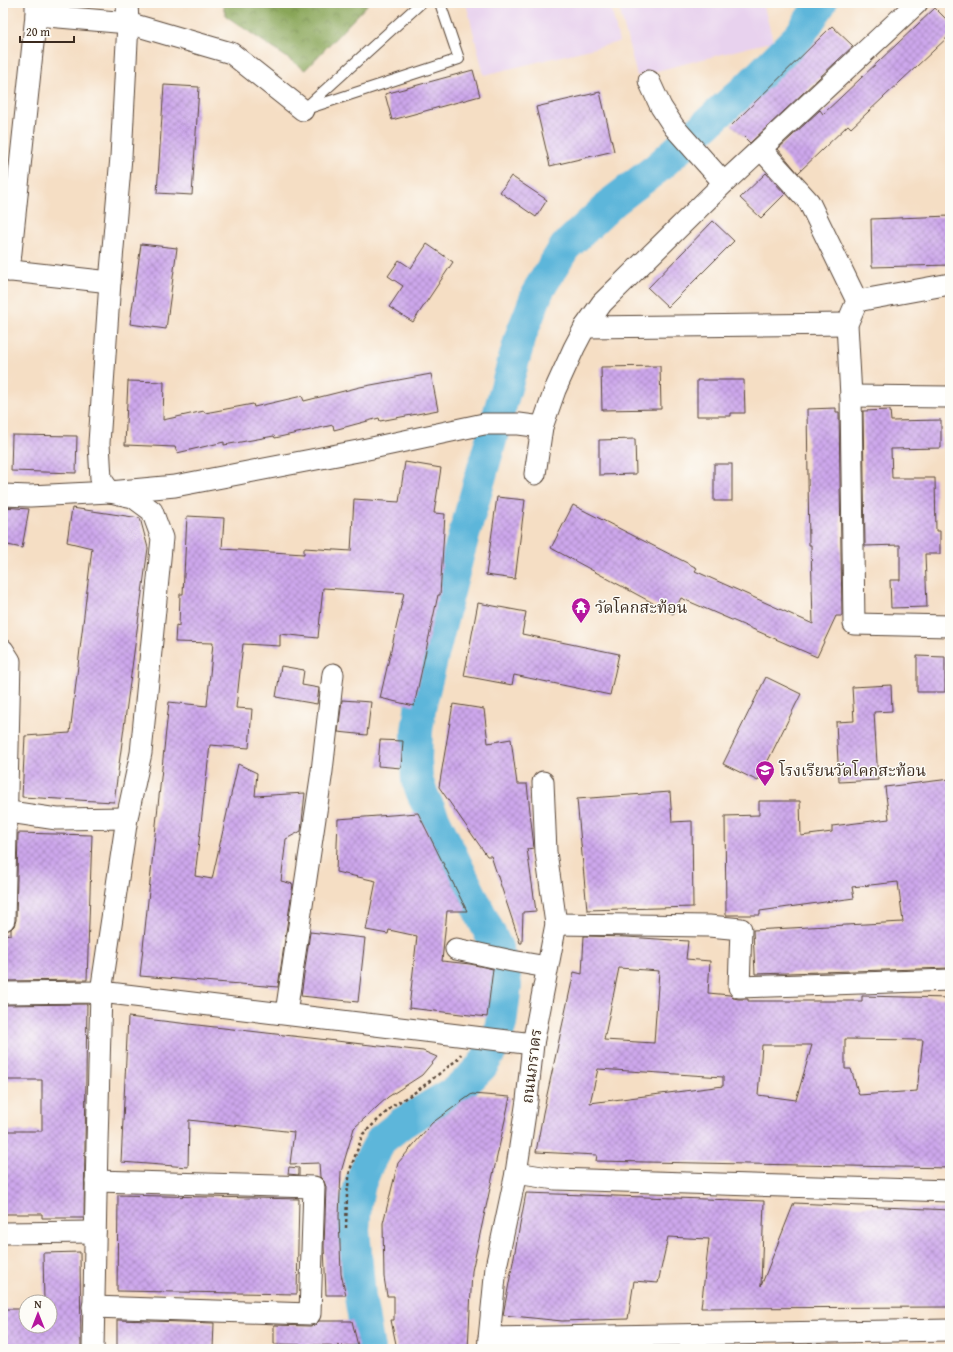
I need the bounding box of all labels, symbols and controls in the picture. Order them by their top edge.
scale bar [20,18,74,44]
text: 20 m [26,23,50,40]
place label: วัดโคกสะท้อน [595,595,687,619]
temple icon: วัดโคกสะท้อน [570,596,592,624]
place label: โรงเรียนวัดโคกสะท้อน [778,758,926,782]
school or university icon: โรงเรียนวัดโคกสะท้อน [754,759,776,787]
street label: ถนนภราดร [515,1027,547,1105]
north arrow [18,1294,58,1334]
text: N [34,1296,42,1312]

